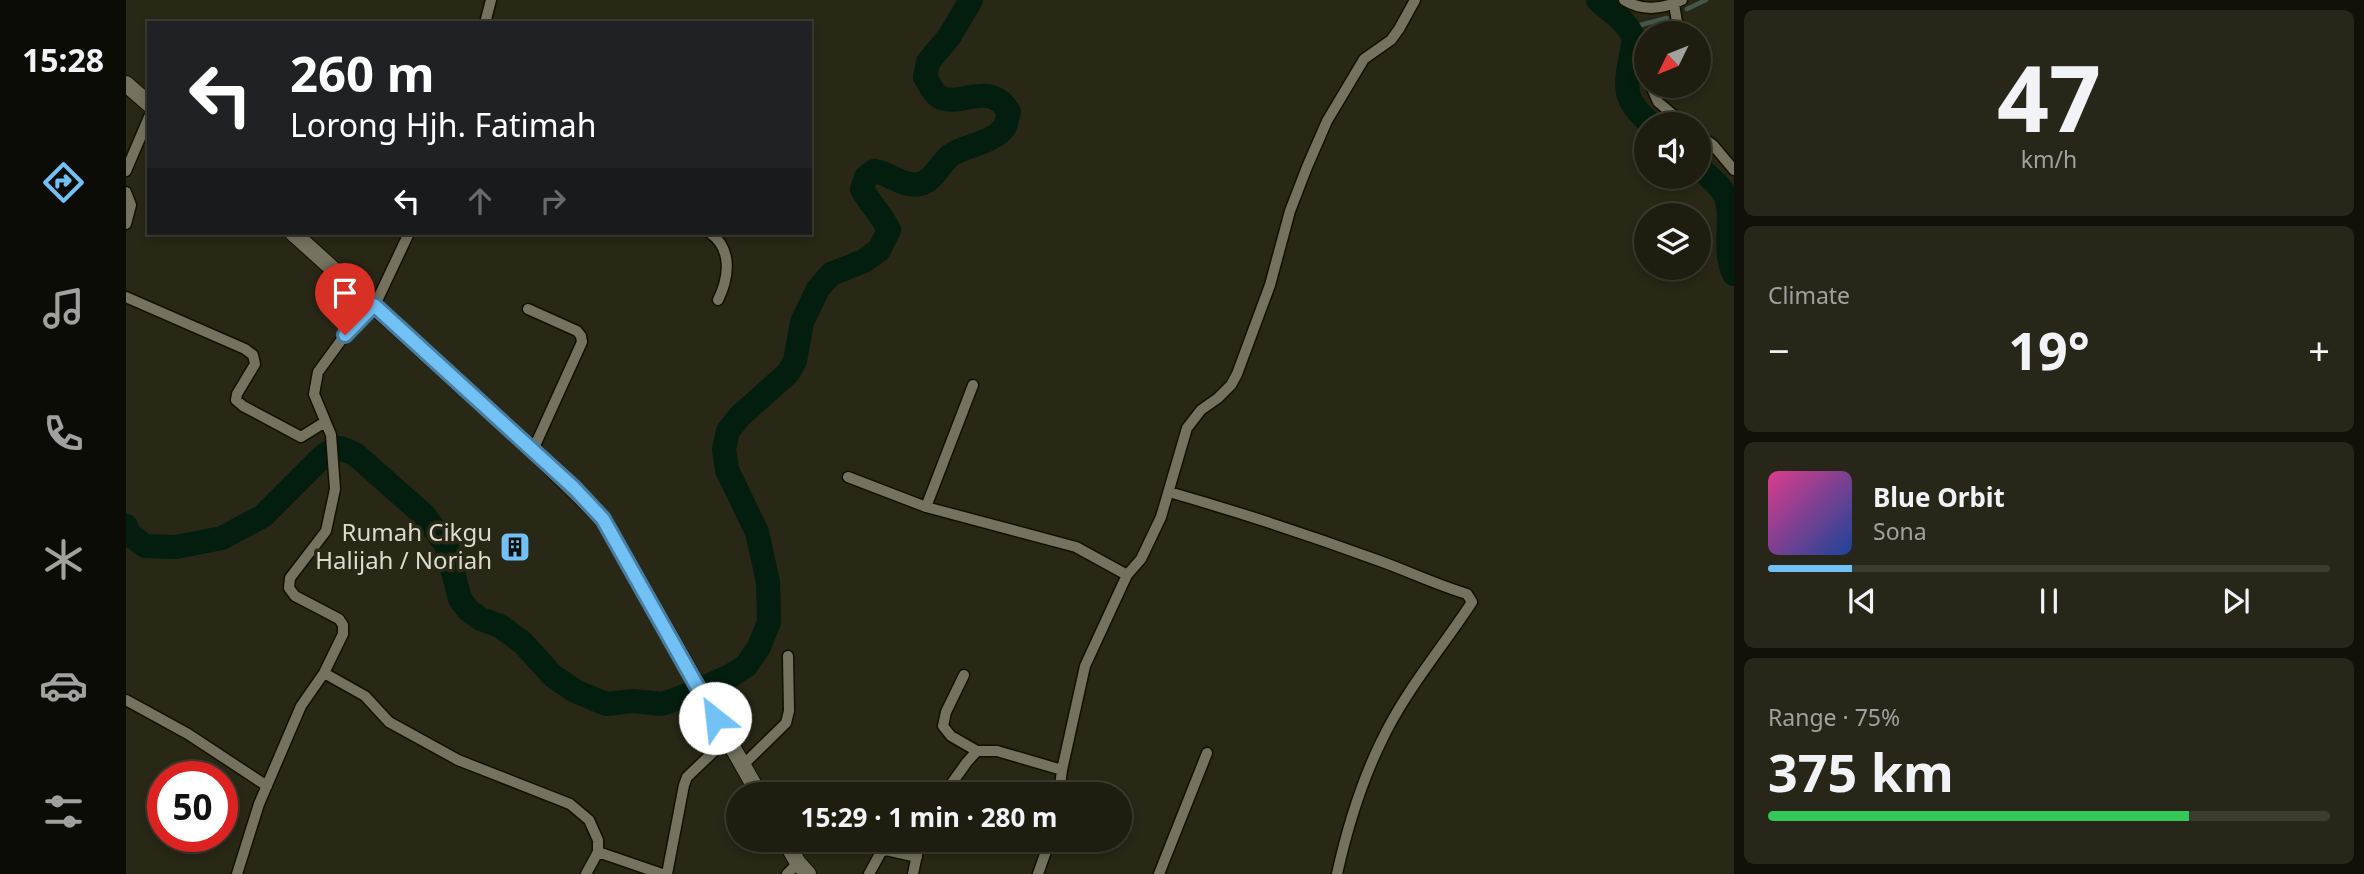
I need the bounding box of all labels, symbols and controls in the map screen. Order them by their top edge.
north arrow [1634,21,1712,98]
map controls [1634,21,1711,280]
text: 47 [1997,35,2101,159]
text: 15:28 [22,38,104,81]
text: 260 m [290,40,435,106]
icon: left [175,49,266,140]
text: Lorong Hjh. Fatimah [290,103,597,146]
button: sound [1634,112,1711,189]
text: km/h [2021,143,2077,175]
icon: directions [39,158,88,207]
icon: left [388,182,426,220]
icon: ahead [461,182,499,220]
icon: right [534,182,572,220]
button: layers [1634,203,1711,280]
pin [315,263,375,335]
icon: arrive [326,274,364,312]
text: Climate [1768,279,1850,311]
icon: music [39,284,88,333]
text: 19° [2008,314,2090,385]
text: − [1768,324,1790,376]
text: + [2308,324,2330,376]
icon: phone [39,409,88,458]
text: Blue Orbit [1873,479,2005,515]
place label: Rumah Cikgu Halijah / Noriah [315,515,492,576]
text: Sona [1873,515,1927,547]
building icon: Rumah Cikgu Halijah / Noriah [498,530,532,564]
icon: climate [39,535,88,584]
icon: previous [1843,582,1881,620]
icon: pause [2030,582,2068,620]
icon: next [2217,582,2255,620]
icon: car [39,661,88,710]
position arrow [678,681,752,755]
text: Range · 75% [1768,701,1900,733]
text: 375 km [1768,736,1954,807]
speed limit sign: 50 [147,761,238,852]
icon: filters [39,787,88,836]
text: 15:29 · 1 min · 280 m [801,799,1057,835]

